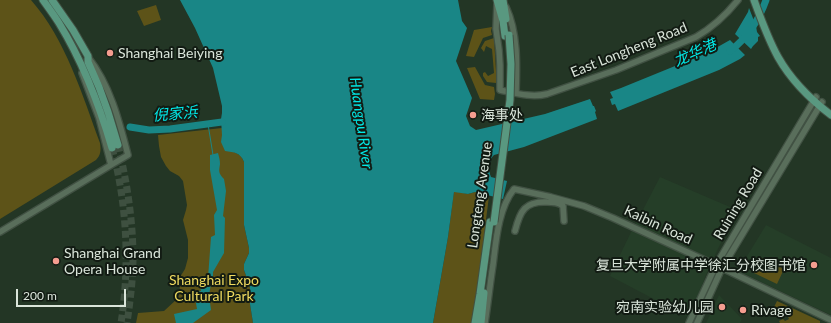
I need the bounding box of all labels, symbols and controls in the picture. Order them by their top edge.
street label: East Longheng Road [568,19,690,81]
water label: 龙华港 [671,36,719,70]
place label: Shanghai Beiying [118,45,222,61]
marker: Shanghai Beiying [105,48,115,58]
water label: Huangpu River [346,76,376,170]
water label: 倪家浜 [152,103,198,125]
place label: 海事处 [481,107,523,123]
marker: 海事处 [468,110,478,120]
street label: Longteng Avenue [464,141,496,249]
street label: Ruining Road [710,165,766,243]
street label: Kaibin Road [621,202,695,248]
place label: Shanghai Grand Opera House [64,245,161,278]
marker: Shanghai Grand Opera House [51,256,61,266]
place label: 复旦大学附属中学徐汇分校图书馆 [596,257,806,273]
marker: 复旦大学附属中学徐汇分校图书馆 [809,260,819,270]
park label: Shanghai Expo Cultural Park [169,272,259,304]
scale bar [18,281,128,307]
text: 200 m [23,288,57,303]
place label: 宛南实验幼儿园 [616,299,714,315]
marker: 宛南实验幼儿园 [717,302,727,312]
place label: Rivage [751,302,792,318]
marker: Rivage [738,305,748,315]

